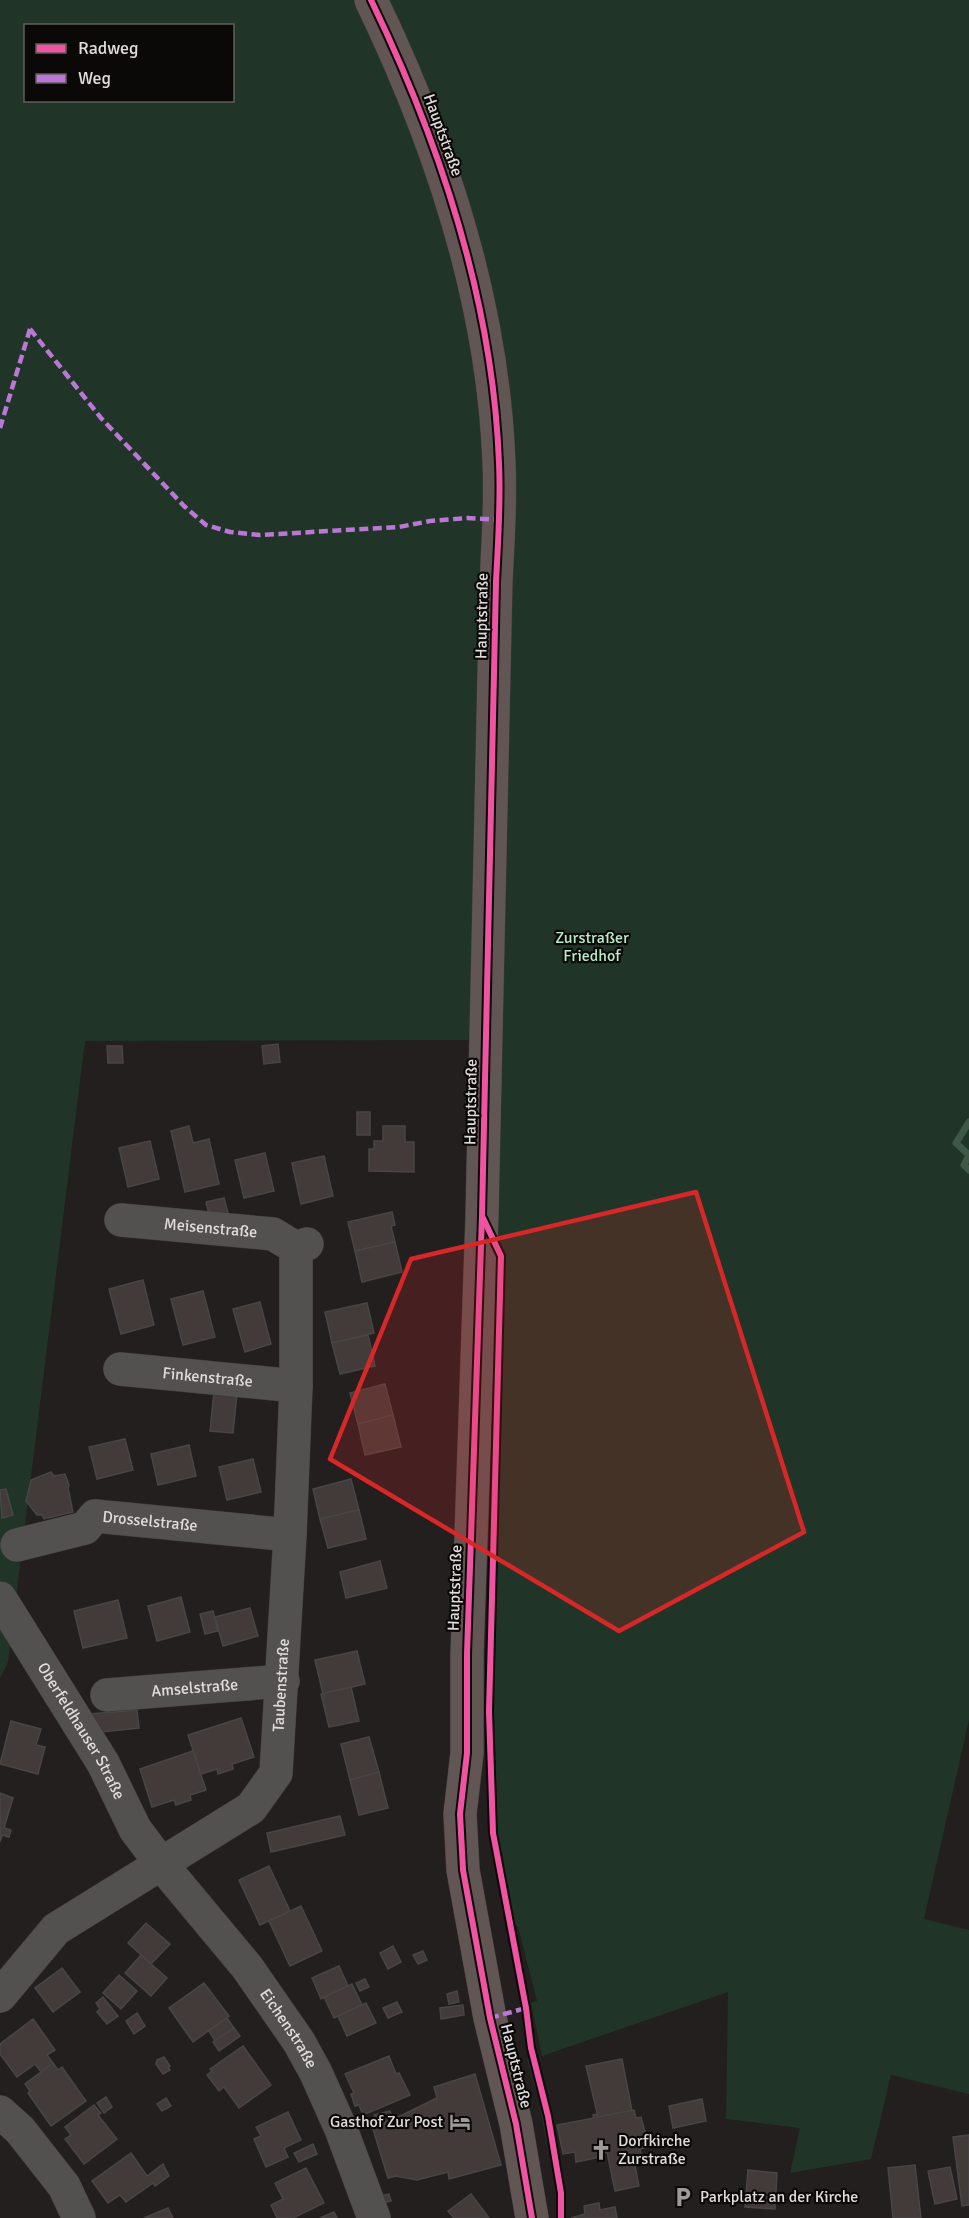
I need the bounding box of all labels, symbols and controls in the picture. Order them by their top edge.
legend [24,24,234,102]
text: Radweg [78,37,139,59]
text: Weg [78,67,111,89]
street label: Hauptstraße [419,91,467,179]
street label: Hauptstraße [471,573,493,659]
park label: Zurstraßer Friedhof [555,928,629,966]
street label: Hauptstraße [460,1059,482,1145]
street label: Meisenstraße [163,1214,258,1243]
street label: Finkenstraße [162,1363,254,1392]
street label: Drosselstraße [101,1507,199,1536]
street label: Hauptstraße [444,1545,466,1631]
street label: Taubenstraße [268,1638,294,1732]
street label: Oberfeldhauser Straße [33,1659,129,1803]
street label: Amselstraße [151,1675,239,1701]
street label: Eichenstraße [255,1985,322,2072]
street label: Hauptstraße [496,2022,536,2110]
hotel icon: Gasthof Zur Post [448,2110,472,2134]
place label: Gasthof Zur Post [330,2112,443,2132]
place label: Dorfkirche Zurstraße [618,2131,691,2169]
church icon: Dorfkirche Zurstraße [589,2138,613,2162]
parking icon: Parkplatz an der Kirche [671,2185,695,2209]
place label: Parkplatz an der Kirche [700,2187,858,2207]

